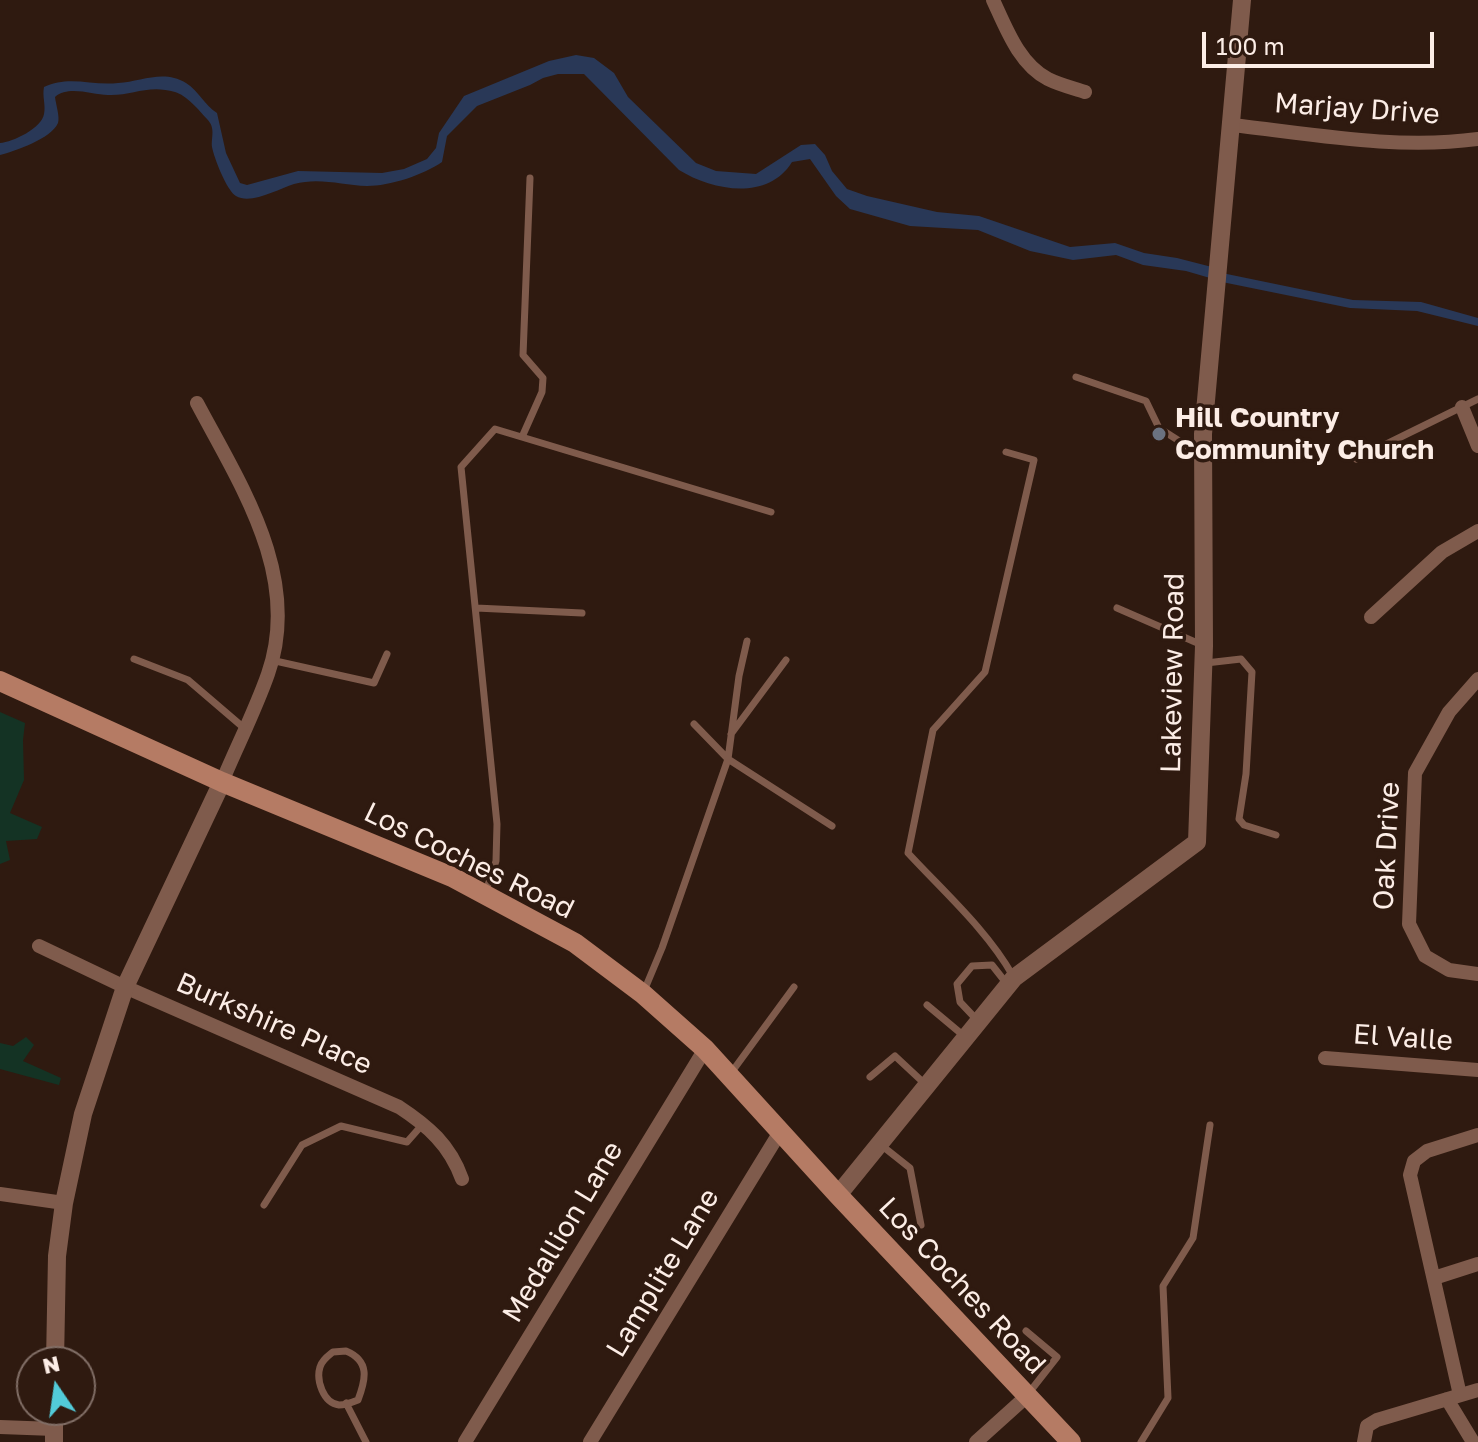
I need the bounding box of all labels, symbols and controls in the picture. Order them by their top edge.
scale bar [1206,16,1438,66]
text: 100 m [1216,31,1285,60]
street label: Marjay Drive [1273,86,1441,132]
place label: Hill Country Community Church [1175,401,1434,467]
marker: Hill Country Community Church [1150,425,1168,443]
street label: Lakeview Road [1154,573,1192,773]
street label: Oak Drive [1367,781,1407,911]
street label: Los Coches Road [359,796,579,926]
street label: Burkshire Place [171,966,377,1082]
street label: El Valle [1352,1018,1454,1058]
street label: Medallion Lane [496,1135,630,1329]
street label: Lamplite Lane [600,1183,726,1363]
street label: Los Coches Road [872,1191,1052,1381]
north arrow [16,1346,96,1426]
text: N [40,1349,62,1379]

